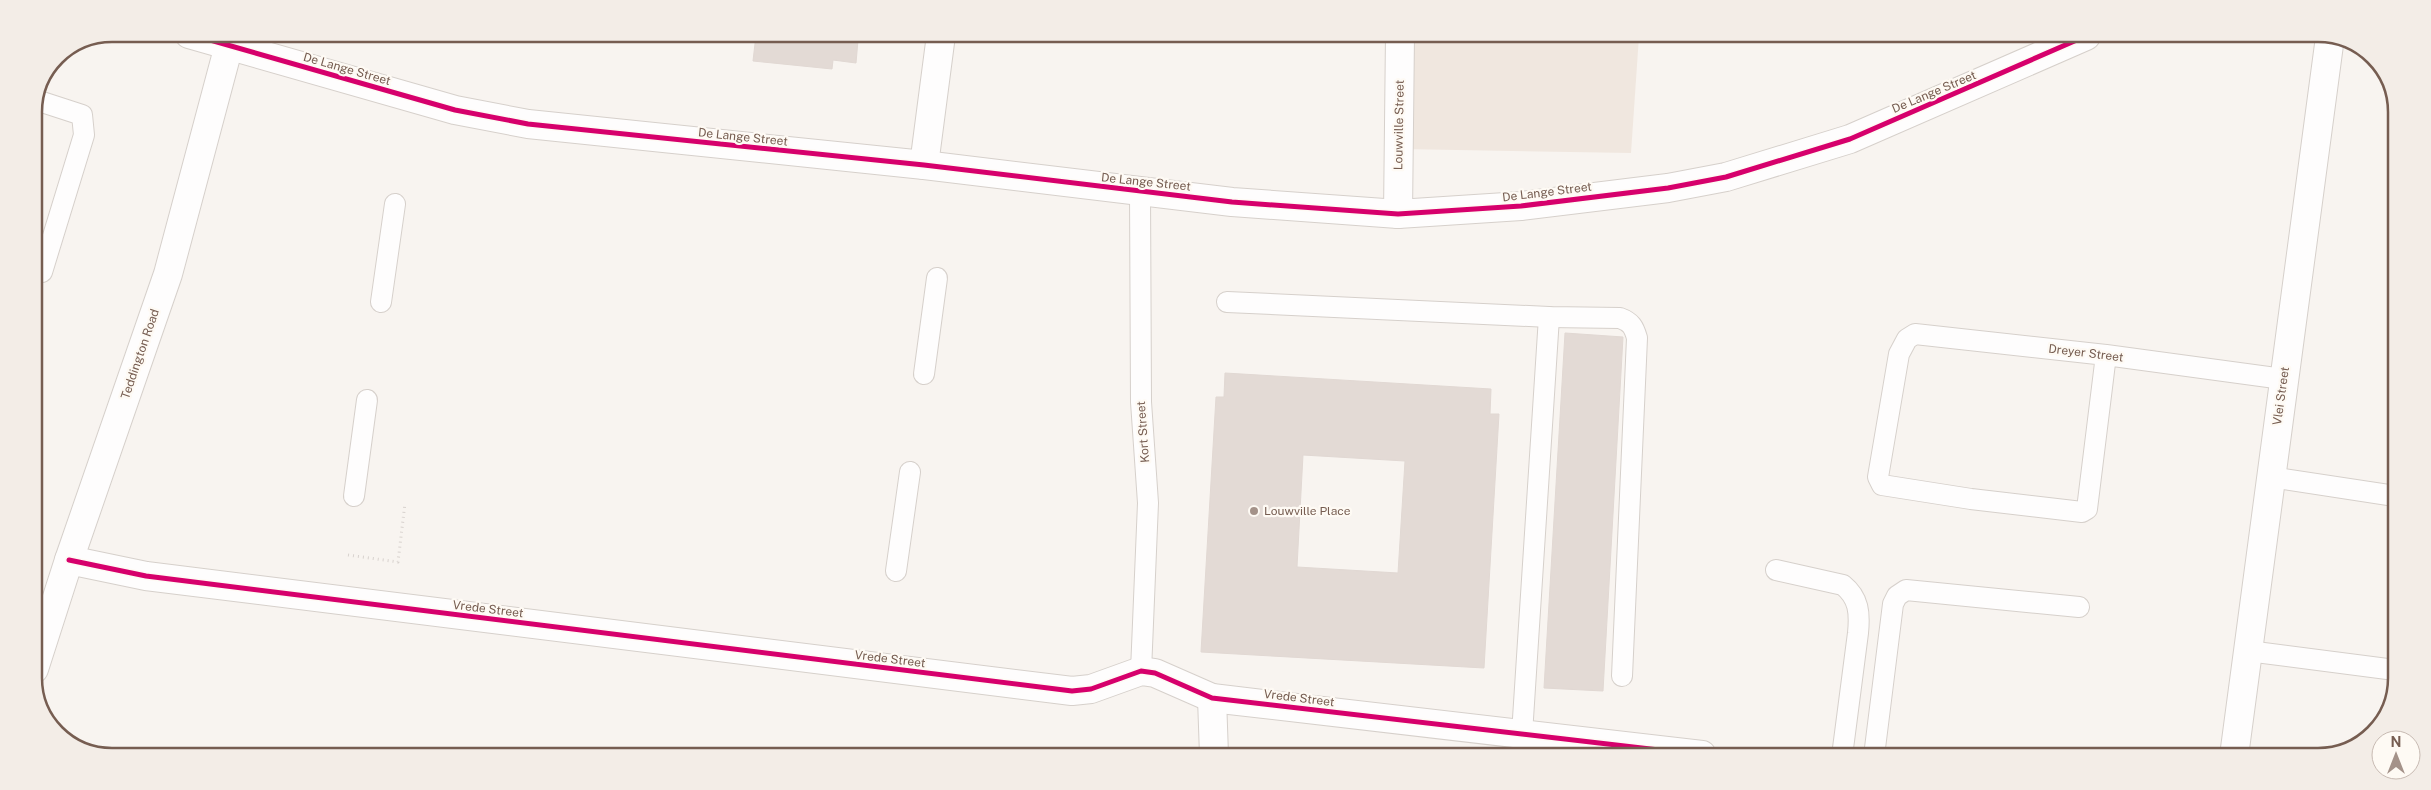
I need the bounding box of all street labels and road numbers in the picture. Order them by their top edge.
street label: De Lange Street [302,50,393,88]
street label: De Lange Street [1890,68,1979,116]
street label: Louwville Street [1391,79,1407,170]
street label: De Lange Street [697,125,789,149]
street label: De Lange Street [1100,170,1192,194]
street label: De Lange Street [1501,180,1593,204]
street label: Teddington Road [118,307,162,401]
street label: Dreyer Street [2048,341,2125,365]
street label: Vlei Street [2270,365,2292,426]
street label: Kort Street [1134,400,1152,463]
street label: Vrede Street [452,598,525,620]
street label: Vrede Street [854,648,927,670]
street label: Vrede Street [1263,687,1336,709]

